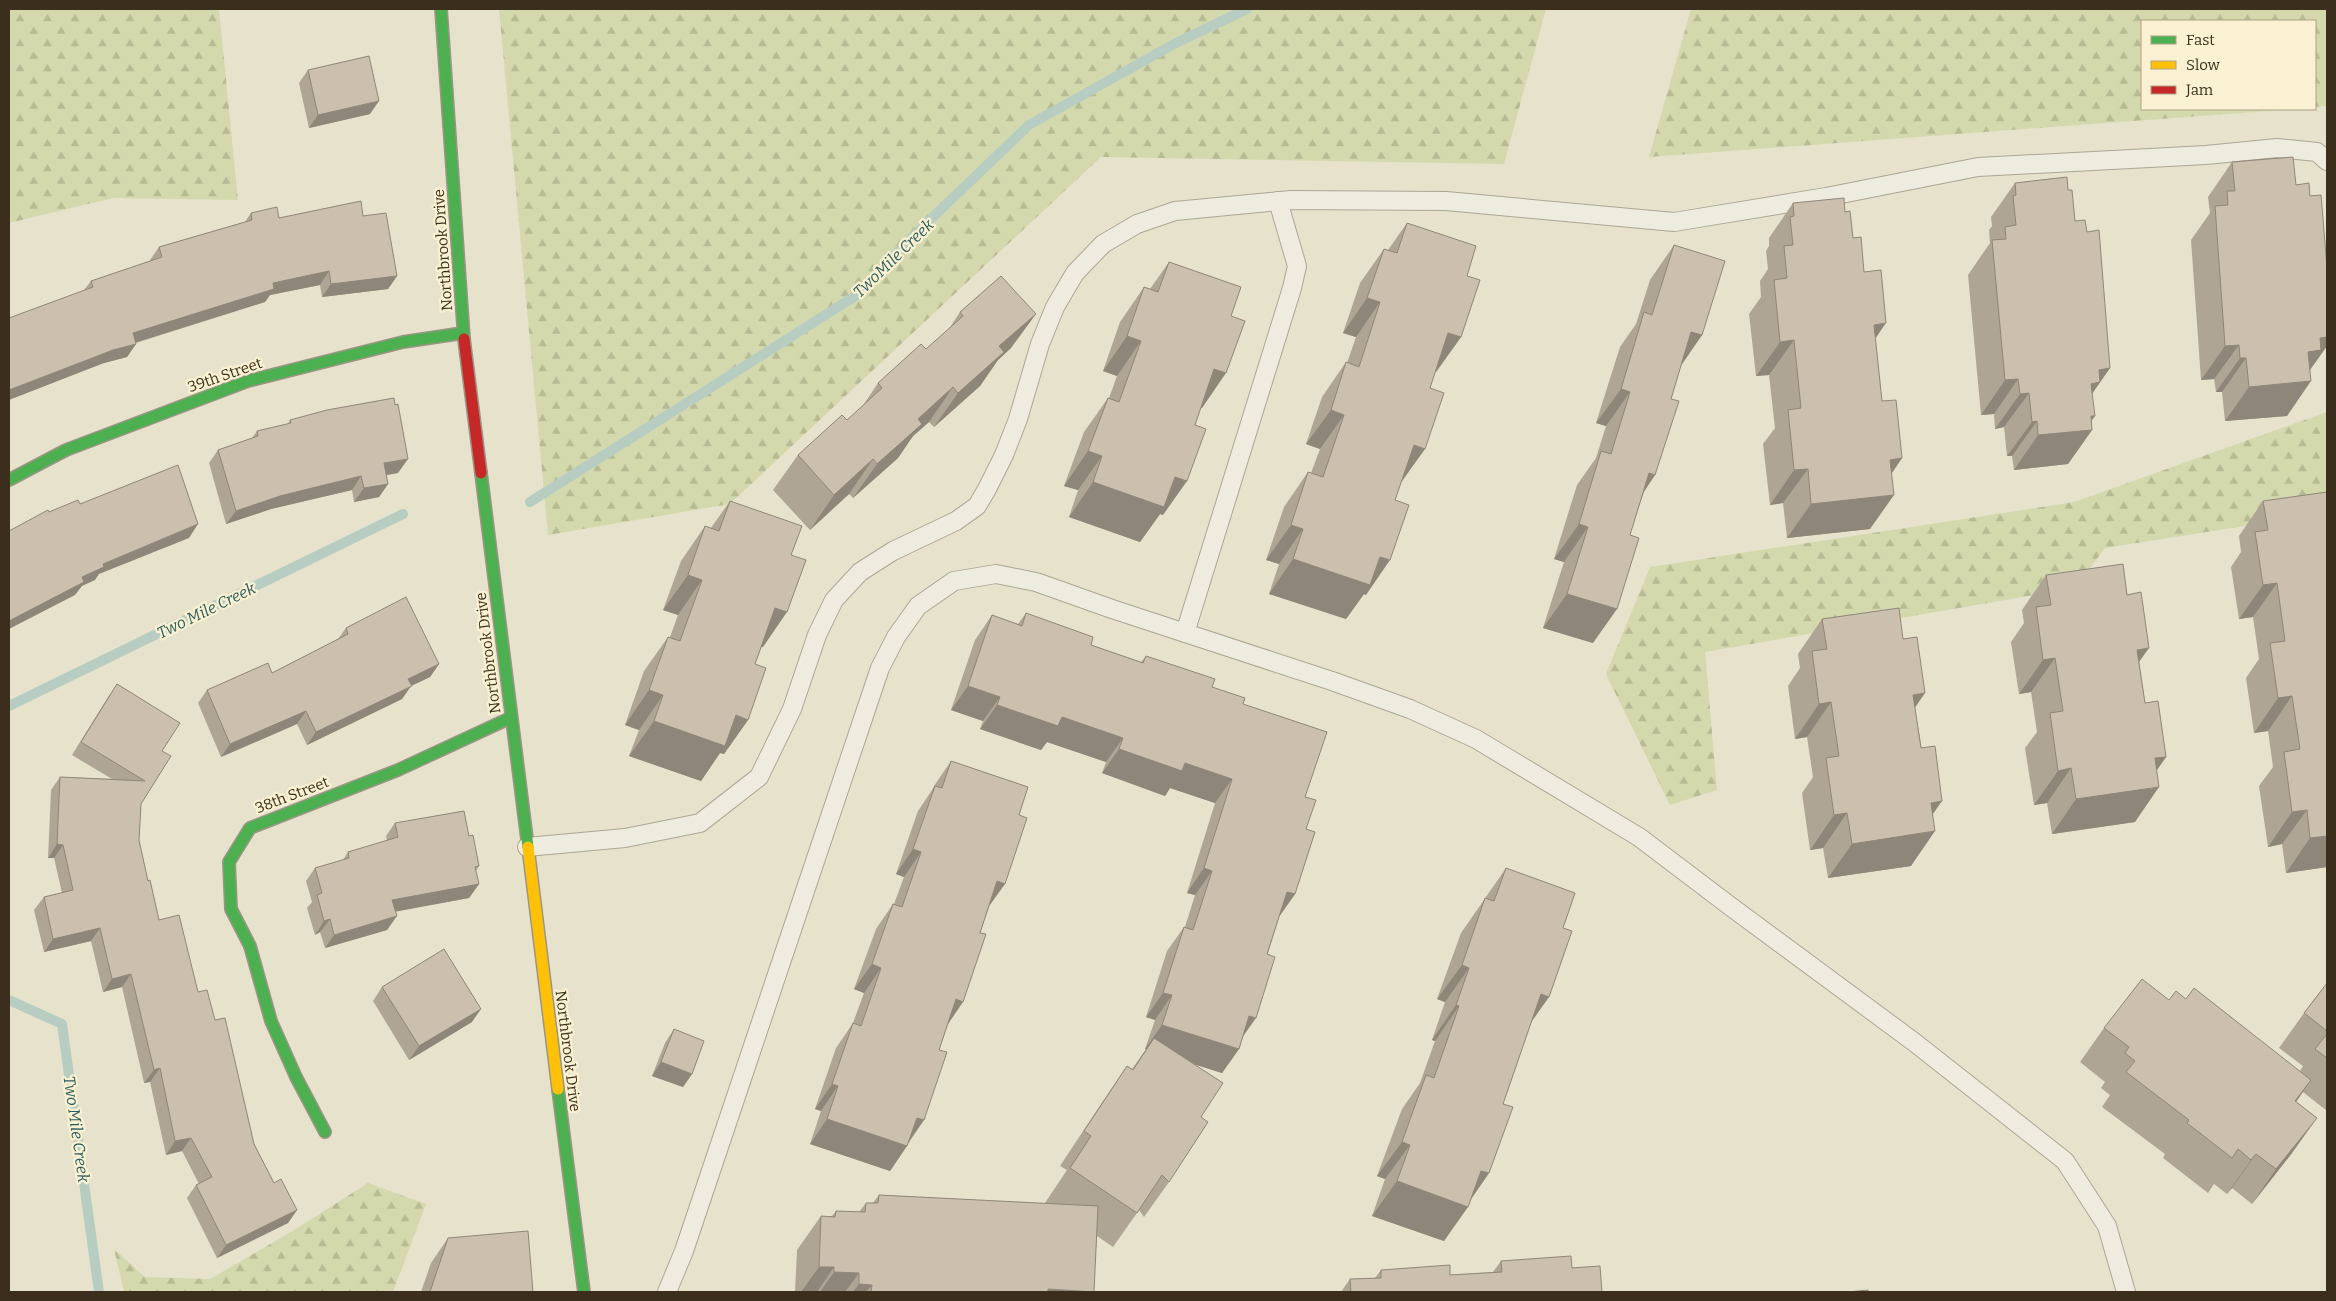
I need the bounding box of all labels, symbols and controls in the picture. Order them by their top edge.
legend [2141,20,2316,110]
text: Fast [2186,31,2215,49]
text: Slow [2186,56,2221,74]
text: Jam [2185,81,2214,99]
street label: Northbrook Drive [430,188,456,312]
water label: TwoMile Creek [849,215,938,301]
street label: 39th Street [186,354,265,396]
water label: Two Mile Creek [154,578,259,643]
street label: Northbrook Drive [472,591,504,715]
street label: 38th Street [253,773,332,817]
street label: Northbrook Drive [552,989,584,1113]
water label: Two Mile Creek [60,1075,93,1184]

